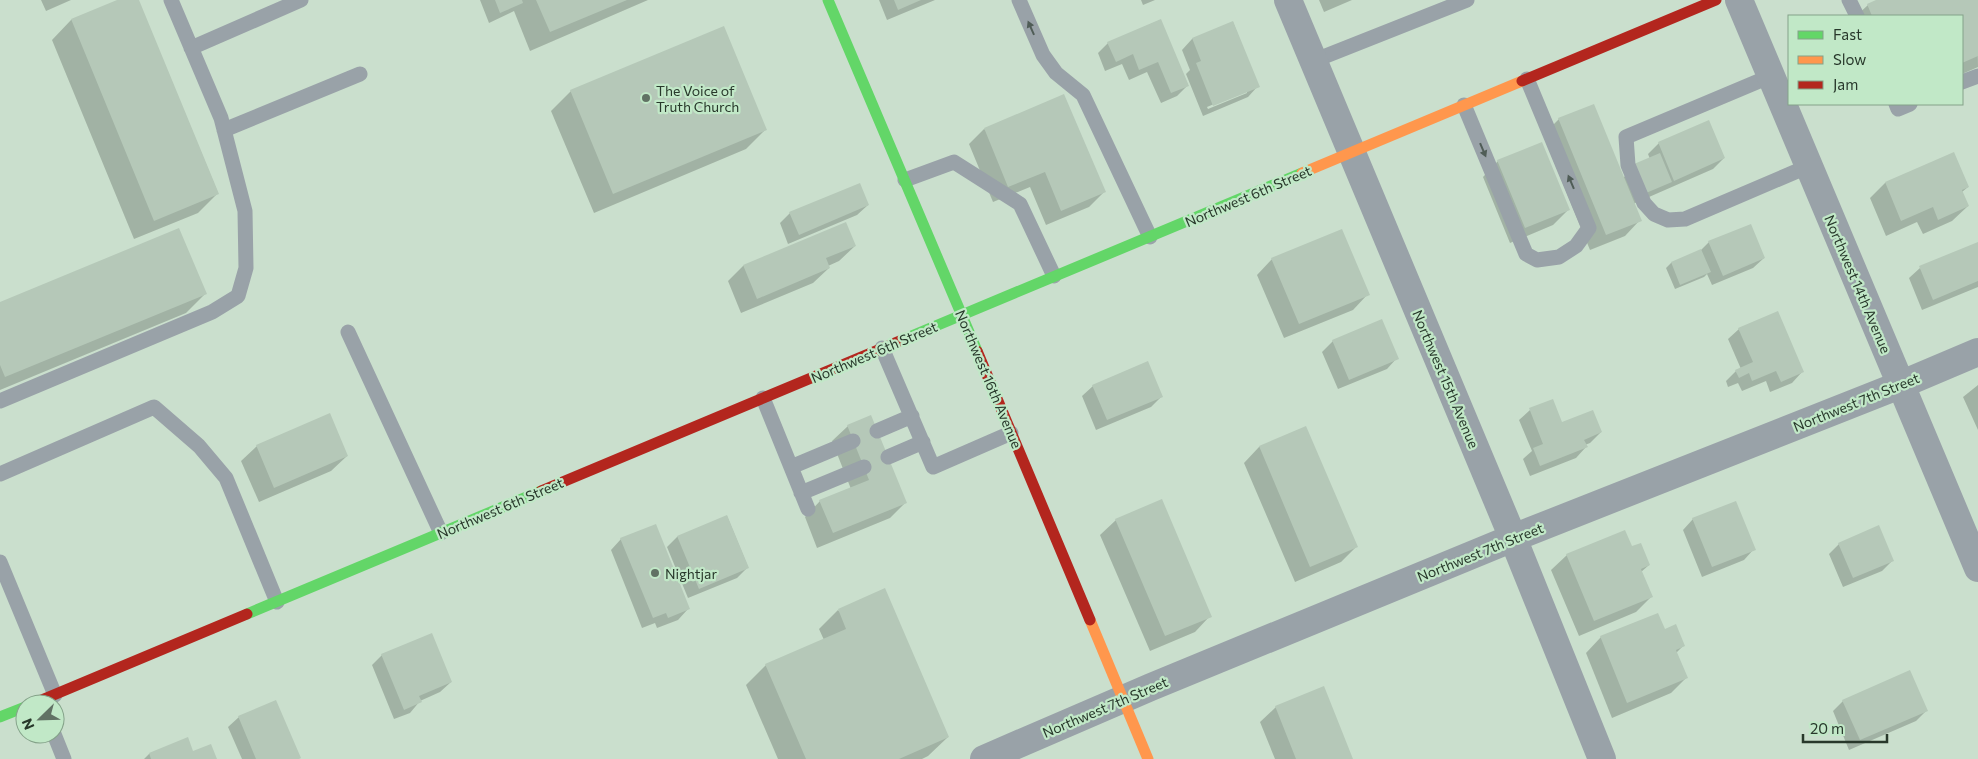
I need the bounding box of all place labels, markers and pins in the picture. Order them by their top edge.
place label: The Voice of Truth Church [656,82,739,115]
marker: The Voice of Truth Church [640,92,652,104]
place label: Nightjar [665,565,717,582]
marker: Nightjar [649,567,661,579]

